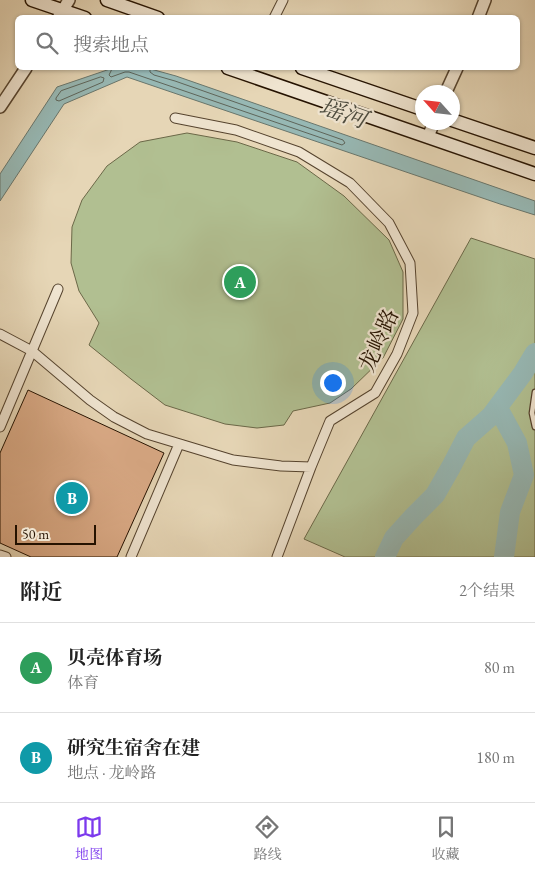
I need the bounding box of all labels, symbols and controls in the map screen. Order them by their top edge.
search box [15,15,520,70]
icon: search [33,29,61,57]
text: 搜索地点 [73,32,149,57]
north arrow [415,85,460,130]
water label: 瑶河 [315,90,375,136]
pin: A [224,263,256,301]
street label: 龙岭路 [352,304,405,376]
your location [320,370,346,396]
pin: B [56,479,88,517]
scale bar [15,522,96,545]
text: 50 m [22,525,49,543]
text: 附近 [20,578,62,605]
text: 2个结果 [459,580,515,601]
text: 贝壳体育场 [67,645,162,670]
text: A [30,657,42,678]
text: 80 m [484,657,515,678]
text: 体育 [67,672,99,693]
text: 研究生宿舍在建 [67,735,200,760]
text: B [31,747,41,768]
text: 180 m [476,747,515,768]
text: 地点 · 龙岭路 [67,762,157,783]
tab: 地图 [75,813,103,863]
tab: 路线 [253,813,281,863]
tab: 收藏 [432,813,460,863]

